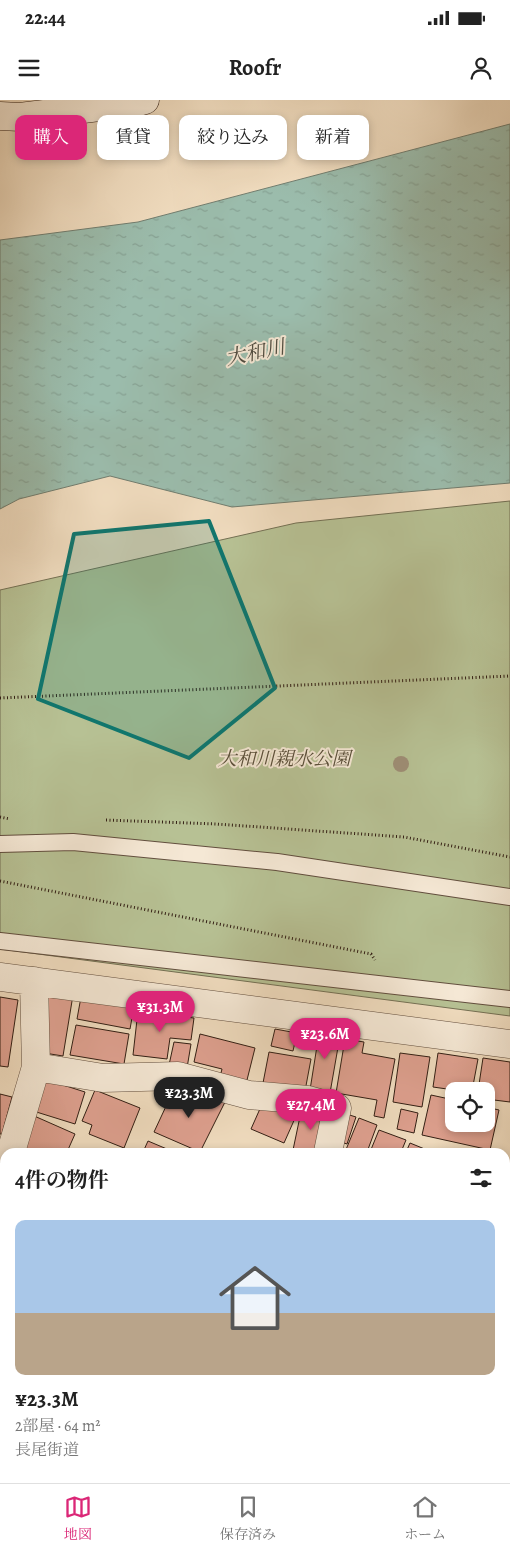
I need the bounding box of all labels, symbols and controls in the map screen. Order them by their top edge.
text: 22:44 [25,5,66,31]
text: Roofr [229,53,281,83]
icon: menu [15,54,43,82]
icon: person [467,54,495,82]
chip: 購入 [15,115,87,160]
chip: 賃貸 [97,115,169,160]
chip: 絞り込み [179,115,287,160]
chip: 新着 [297,115,369,160]
water label: 大和川 [223,333,289,372]
park label: 大和川親水公園 [217,746,353,772]
pin: ¥31.3M [119,990,201,1033]
text: ¥31.3M [137,996,183,1018]
pin: ¥23.6M [284,1018,366,1060]
text: ¥23.6M [300,1023,350,1045]
pin: ¥23.3M [148,1076,230,1119]
text: ¥23.3M [165,1082,213,1104]
map controls [445,1082,495,1132]
button: locate [445,1082,495,1132]
pin: ¥27.4M [270,1088,352,1131]
text: ¥27.4M [286,1094,336,1116]
icon: filters [467,1164,495,1192]
text: 4件の物件 [15,1166,109,1194]
icon: home [210,1253,300,1343]
text: ¥23.3M [15,1385,79,1413]
text: 2部屋 · 64 m² [15,1415,101,1437]
text: 長尾街道 [15,1439,79,1461]
tab: 地図 [64,1493,92,1544]
tab: 保存済み [220,1493,276,1544]
tab: ホーム [404,1493,446,1544]

